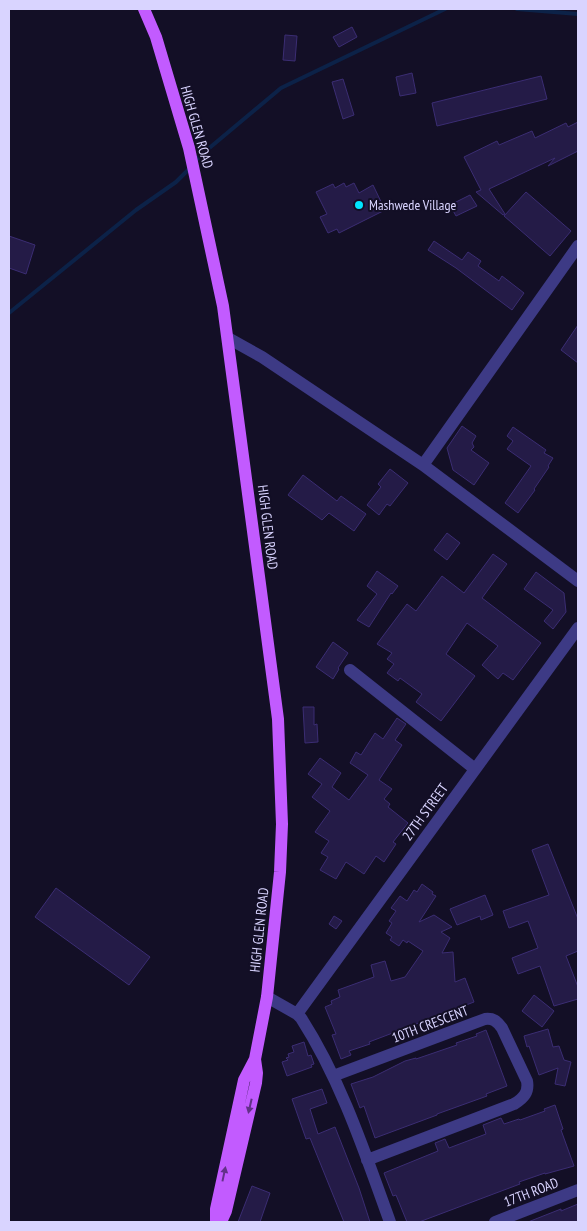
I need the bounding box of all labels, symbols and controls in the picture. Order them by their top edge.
street label: HIGH GLEN ROAD [177,84,217,170]
place label: Mashwede Village [369,196,456,214]
marker: Mashwede Village [353,199,365,211]
street label: HIGH GLEN ROAD [254,484,282,570]
street label: 27TH STREET [398,779,452,844]
street label: HIGH GLEN ROAD [246,887,272,973]
street label: 10TH CRESCENT [389,1001,472,1047]
one-way arrow [246,1099,254,1114]
one-way arrow [220,1167,228,1182]
street label: 17TH ROAD [501,1173,561,1211]

